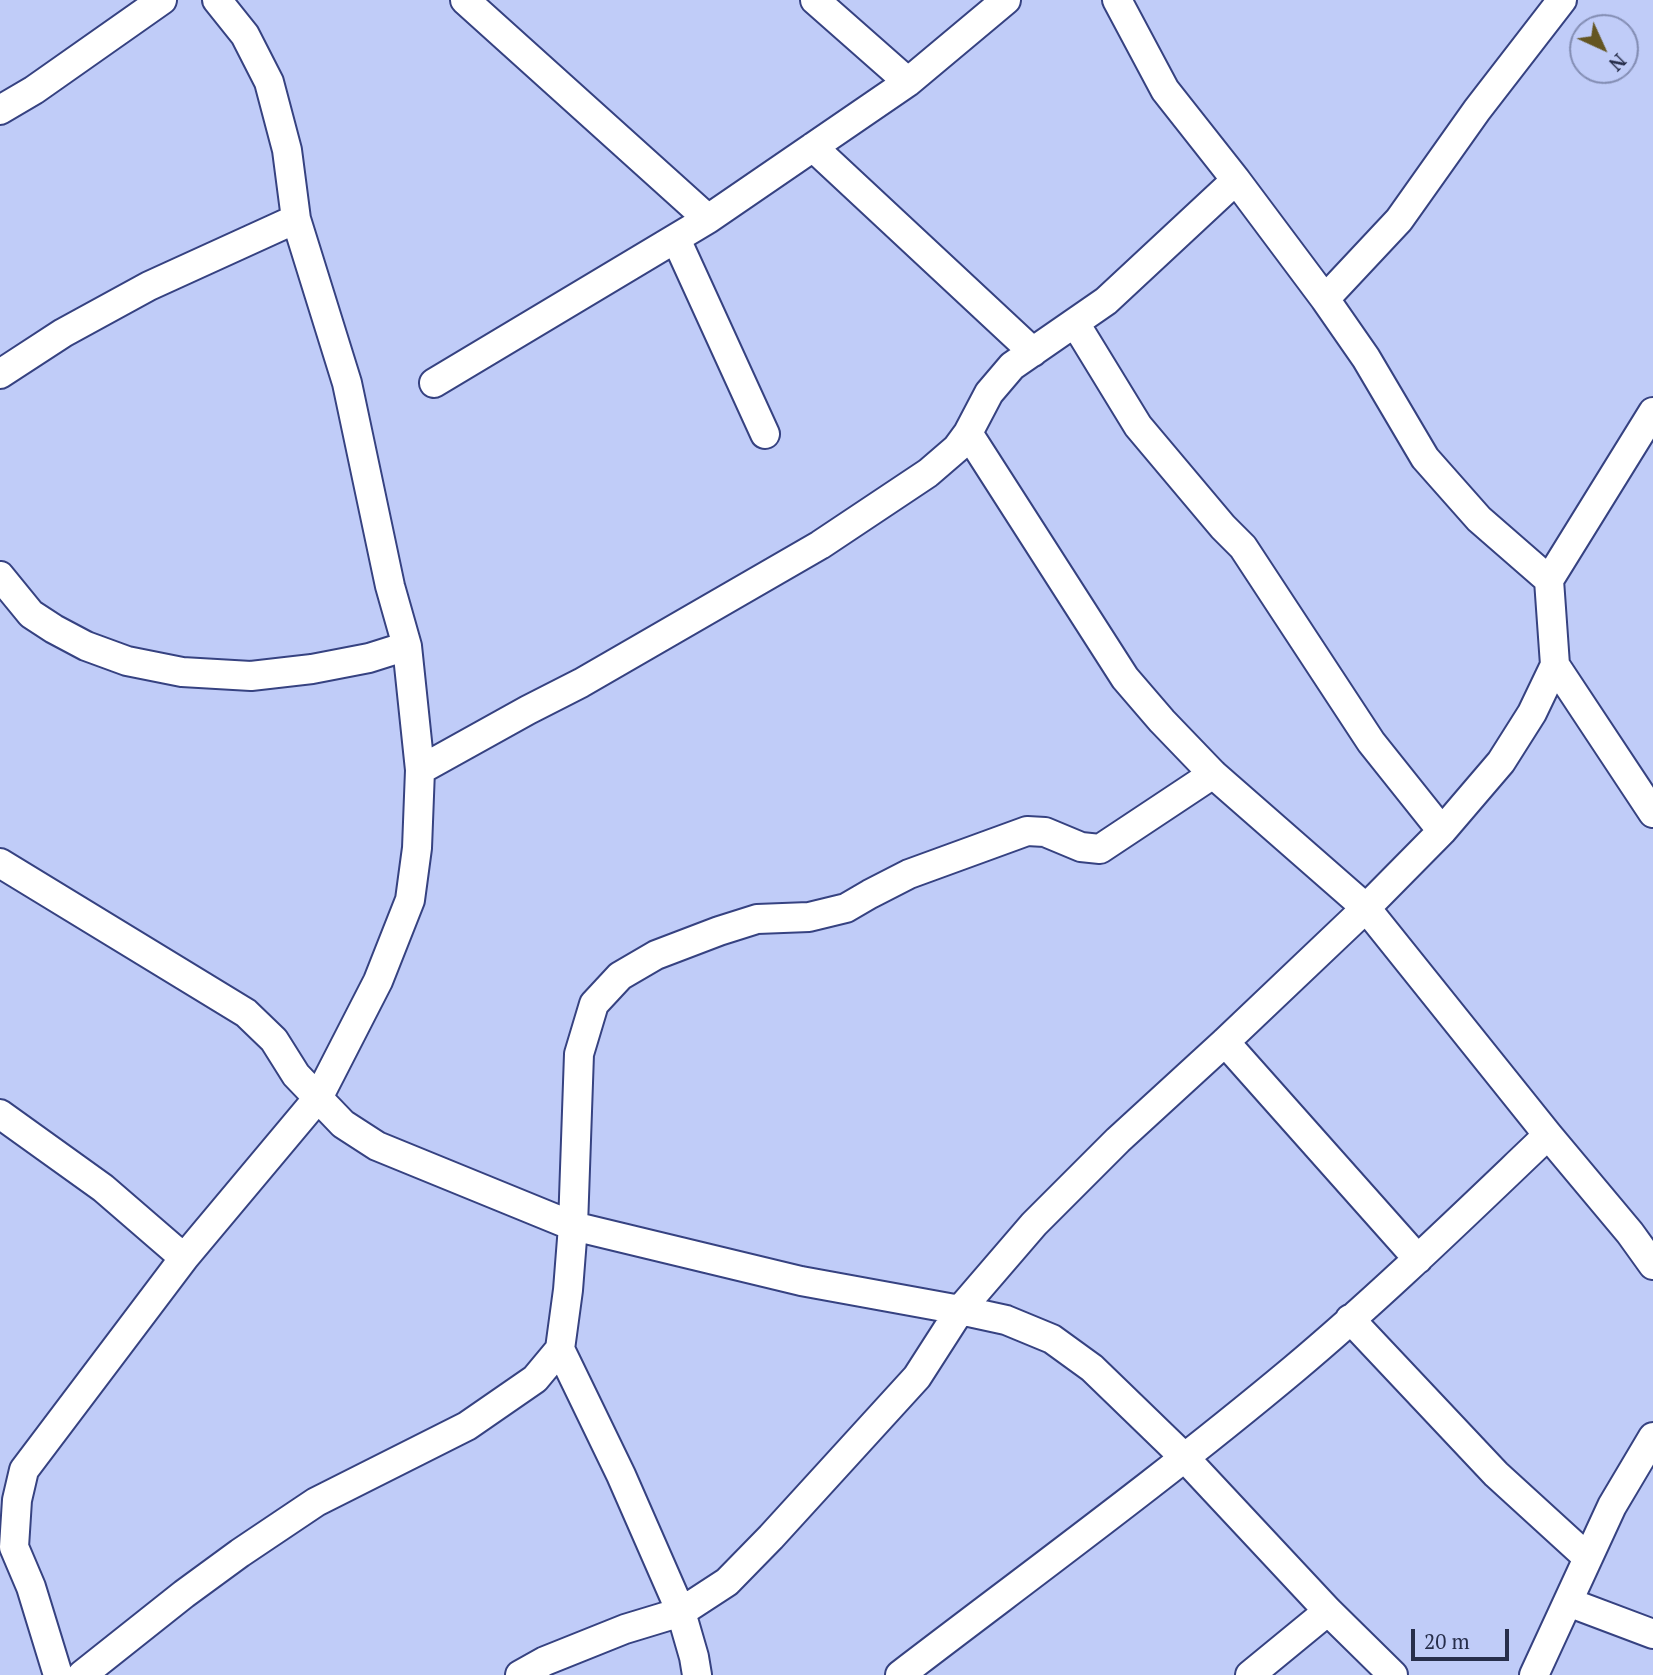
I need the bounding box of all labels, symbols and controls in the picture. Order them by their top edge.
north arrow [1569,14,1639,84]
text: N [1604,49,1632,77]
scale bar [1415,1616,1513,1660]
text: 20 m [1424,1627,1470,1655]

